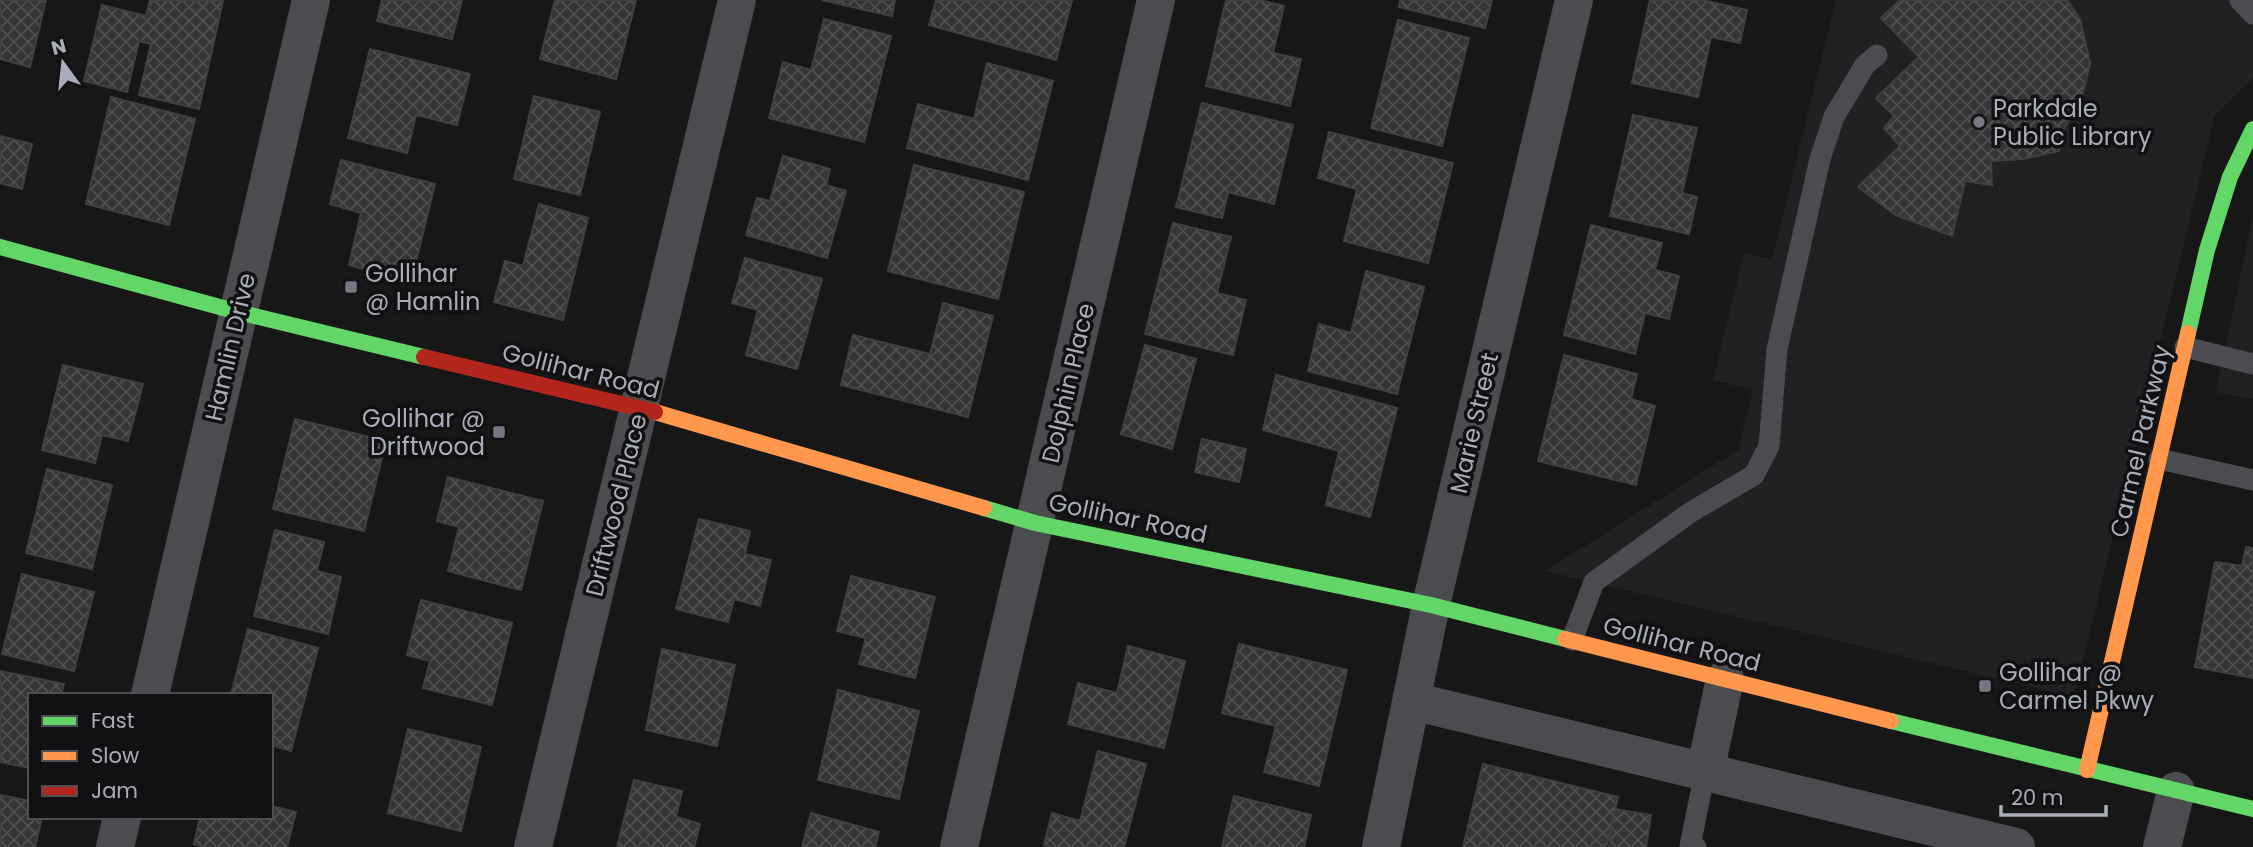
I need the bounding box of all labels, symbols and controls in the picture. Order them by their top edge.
north arrow [28,28,98,98]
text: N [48,32,69,62]
place label: Parkdale Public Library [1993,92,2152,153]
marker: Parkdale Public Library [1971,114,1987,130]
place label: Gollihar @ Hamlin [365,257,480,318]
street label: Hamlin Drive [197,270,263,424]
marker: Gollihar @ Hamlin [343,279,359,295]
street label: Dolphin Place [1034,300,1102,466]
street label: Gollihar Road [499,336,663,406]
street label: Carmel Parkway [2102,341,2178,540]
street label: Marie Street [1442,349,1506,497]
place label: Gollihar @ Driftwood [362,402,485,463]
street label: Driftwood Place [577,410,655,600]
marker: Gollihar @ Driftwood [491,424,507,440]
street label: Gollihar Road [1046,485,1210,551]
street label: Gollihar Road [1600,609,1764,679]
place label: Gollihar @ Carmel Pkwy [1999,656,2155,717]
marker: Gollihar @ Carmel Pkwy [1977,678,1993,694]
legend [28,693,273,819]
text: Fast [91,706,134,735]
text: Slow [91,741,139,770]
scale bar [2001,774,2106,818]
text: Jam [91,776,138,805]
text: 20 m [2011,783,2064,812]

